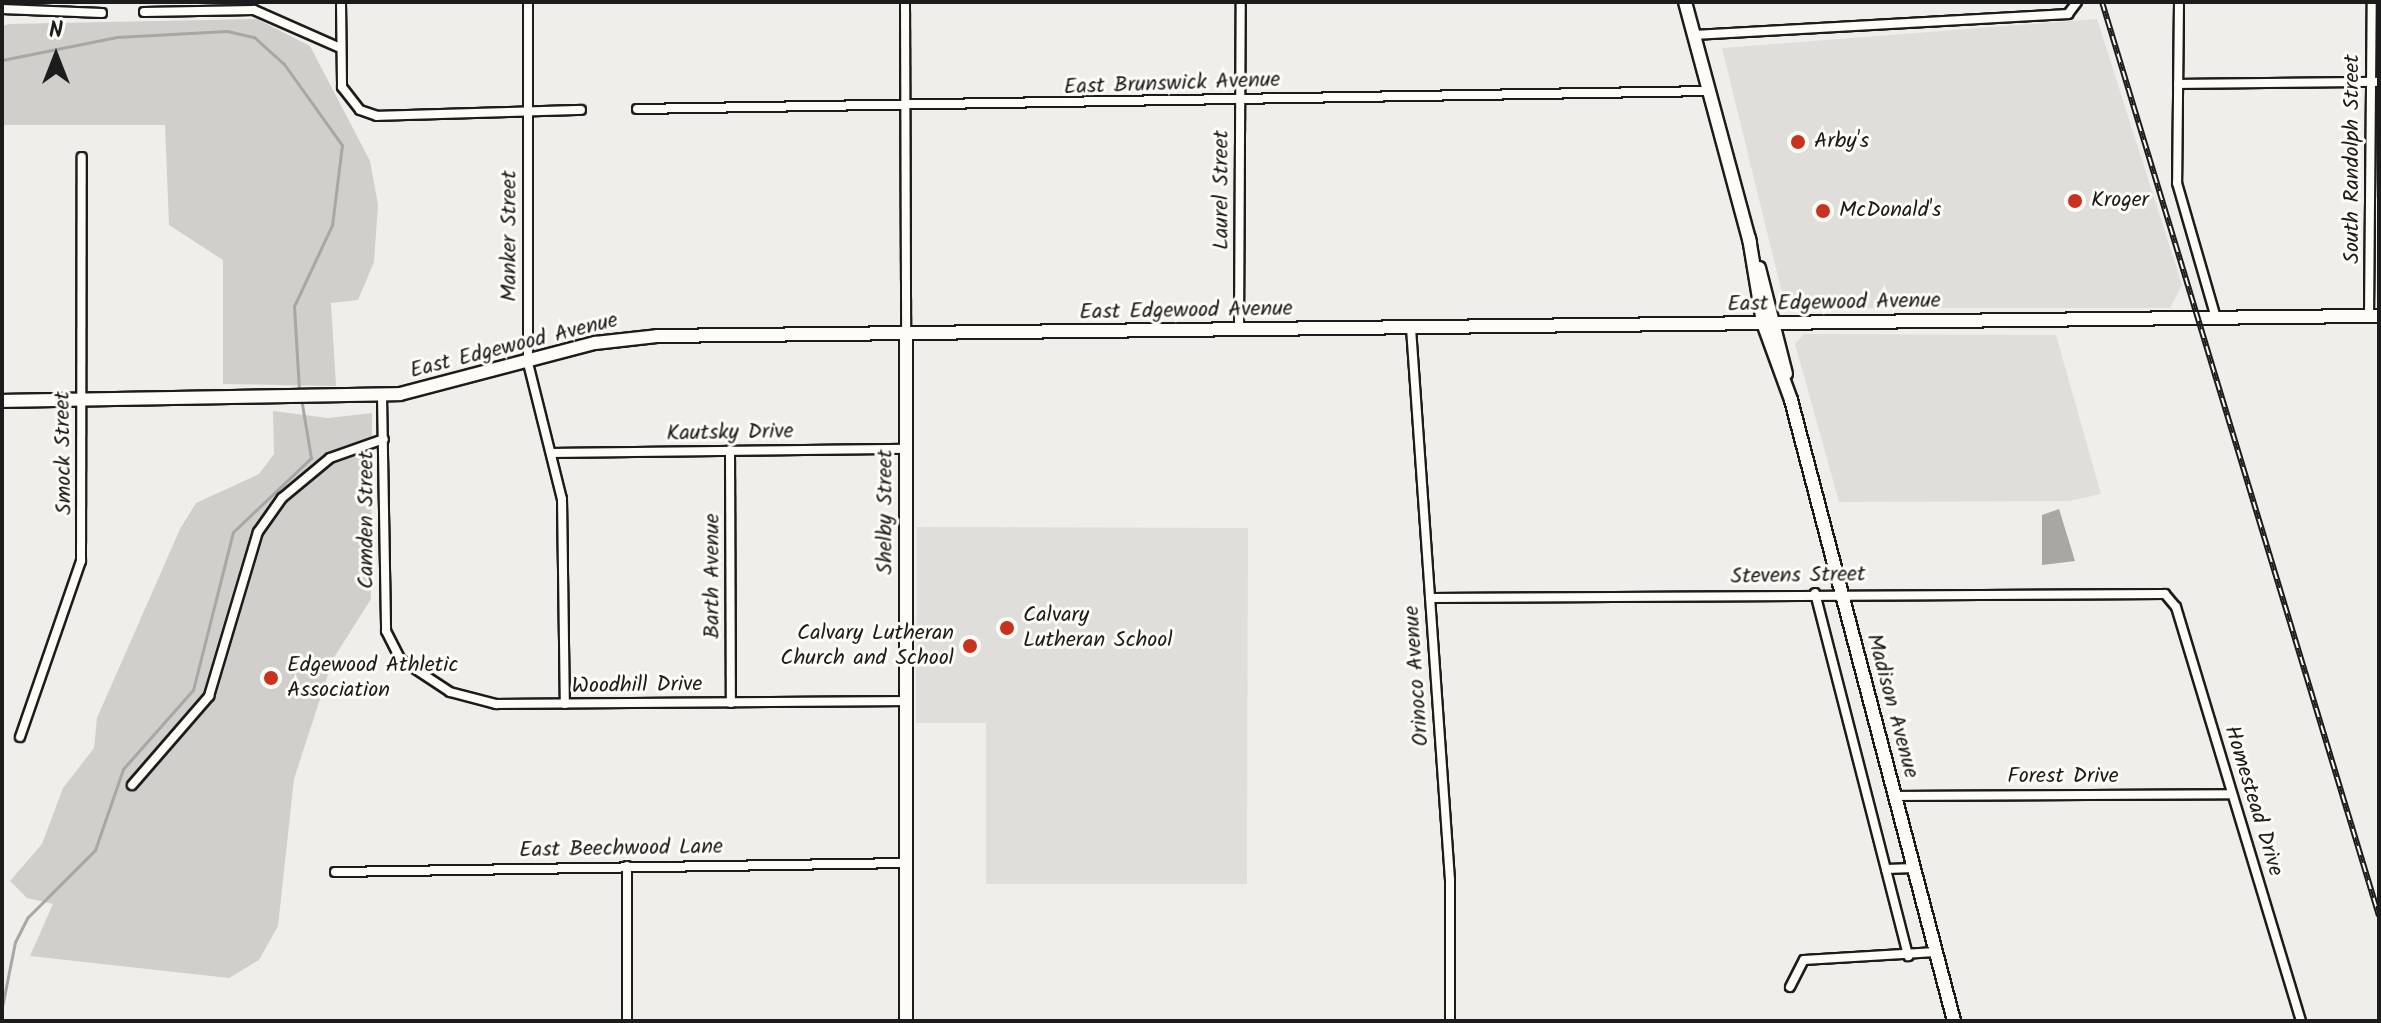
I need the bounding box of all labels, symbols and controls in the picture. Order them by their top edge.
text: N [49,14,63,49]
north arrow [16,16,96,96]
street label: South Randolph Street [2340,54,2366,264]
street label: East Brunswick Avenue [1063,67,1281,101]
place label: Arby's [1814,129,1869,155]
street label: Laurel Street [1209,130,1235,250]
marker: Arby's [1789,133,1807,151]
street label: Manker Street [497,170,523,302]
place label: Kroger [2091,188,2149,214]
marker: Kroger [2066,192,2084,210]
place label: McDonald's [1839,198,1941,224]
marker: McDonald's [1814,202,1832,220]
street label: East Edgewood Avenue [1727,288,1941,318]
street label: East Edgewood Avenue [1079,296,1293,326]
street label: East Edgewood Avenue [407,307,621,385]
street label: Smock Street [50,391,78,515]
street label: Kautsky Drive [666,419,794,447]
street label: Shelby Street [873,449,899,575]
street label: Camden Street [354,451,380,589]
street label: Barth Avenue [700,513,726,639]
street label: Stevens Street [1730,562,1866,590]
place label: Calvary Lutheran School [1023,602,1173,654]
street label: Orinoco Avenue [1399,605,1435,747]
marker: Calvary Lutheran School [998,619,1016,637]
place label: Calvary Lutheran Church and School [780,620,954,672]
street label: Madison Avenue [1860,631,1924,781]
marker: Calvary Lutheran Church and School [961,637,979,655]
place label: Edgewood Athletic Association [287,652,458,704]
marker: Edgewood Athletic Association [262,669,280,687]
street label: Woodhill Drive [571,672,703,700]
street label: Homestead Drive [2218,723,2288,879]
street label: Forest Drive [2007,764,2119,790]
street label: East Beechwood Lane [519,834,723,864]

